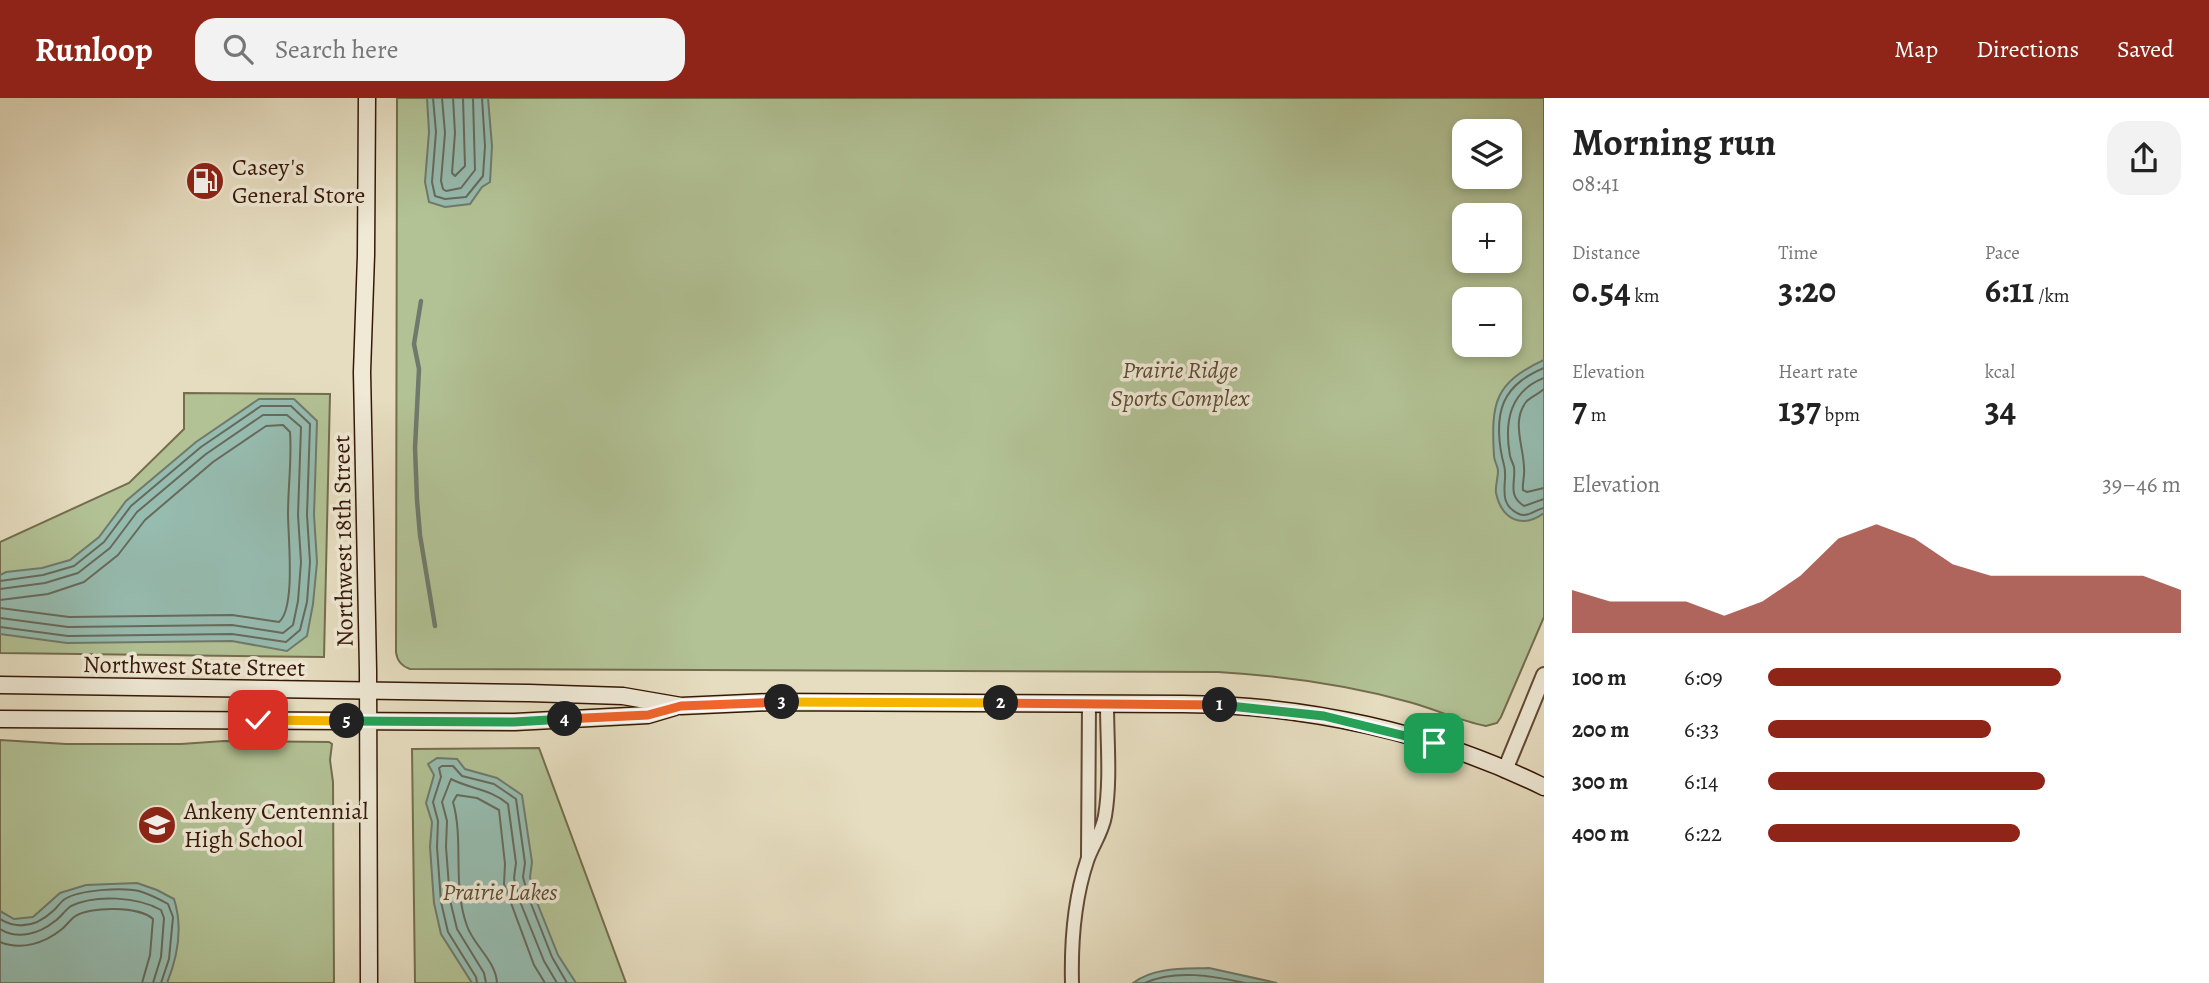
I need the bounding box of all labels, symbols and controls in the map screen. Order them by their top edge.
search box [195,18,685,81]
text: Runloop [35,27,153,72]
icon: search [219,30,257,68]
text: Search here [275,32,398,67]
text: Map [1894,33,1938,65]
text: Directions [1976,33,2079,65]
text: Saved [2117,33,2174,65]
text: Morning run [1572,116,1776,168]
map controls [1452,119,1522,357]
button: layers [1452,119,1522,189]
button: share [2107,121,2181,195]
place label: Casey's General Store [232,151,365,211]
fuel station icon: Casey's General Store [184,160,226,202]
text: 08:41 [1572,168,1619,199]
button: + [1452,203,1522,273]
text: Distance [1572,240,1640,266]
text: Time [1778,240,1818,266]
text: Pace [1985,240,2020,266]
text: 0.54 [1572,266,1631,314]
text: 3:20 [1778,266,1836,314]
text: 6:11 [1985,266,2034,314]
text: km [1631,283,1660,309]
text: /km [2034,283,2070,309]
button: − [1452,287,1522,357]
park label: Prairie Ridge Sports Complex [1111,354,1250,414]
text: Elevation [1572,359,1645,385]
text: Heart rate [1778,359,1858,385]
text: kcal [1985,359,2015,385]
text: 7 [1572,385,1587,433]
text: 137 [1778,385,1821,433]
text: 34 [1985,385,2016,433]
text: m [1587,402,1607,428]
text: bpm [1821,402,1860,428]
street label: Northwest 18th Street [325,435,361,647]
text: Elevation [1572,469,1660,500]
text: 39–46 m [2102,469,2181,500]
street label: Northwest State Street [83,648,305,684]
text: 100 m [1572,662,1627,693]
text: 6:09 [1684,662,1723,693]
pin: 3 [764,684,800,720]
pin: 2 [984,686,1018,720]
text: 3 [777,688,786,714]
pin: 1 [1202,688,1238,722]
text: 2 [996,689,1005,715]
pin [228,690,288,750]
text: 1 [1216,691,1223,717]
icon: check [239,701,277,739]
pin: 4 [548,702,582,736]
pin: 5 [330,704,364,738]
text: 4 [560,705,569,731]
text: 5 [342,707,351,733]
pin [1404,713,1464,773]
text: 200 m [1572,714,1630,745]
text: 6:33 [1684,714,1719,745]
icon: arrive [1415,724,1453,762]
text: 300 m [1572,766,1628,797]
text: 6:14 [1684,766,1718,797]
place label: Ankeny Centennial High School [183,795,368,855]
school or university icon: Ankeny Centennial High School [136,804,178,846]
text: 400 m [1572,818,1629,849]
text: 6:22 [1684,818,1722,849]
park label: Prairie Lakes [443,876,557,908]

